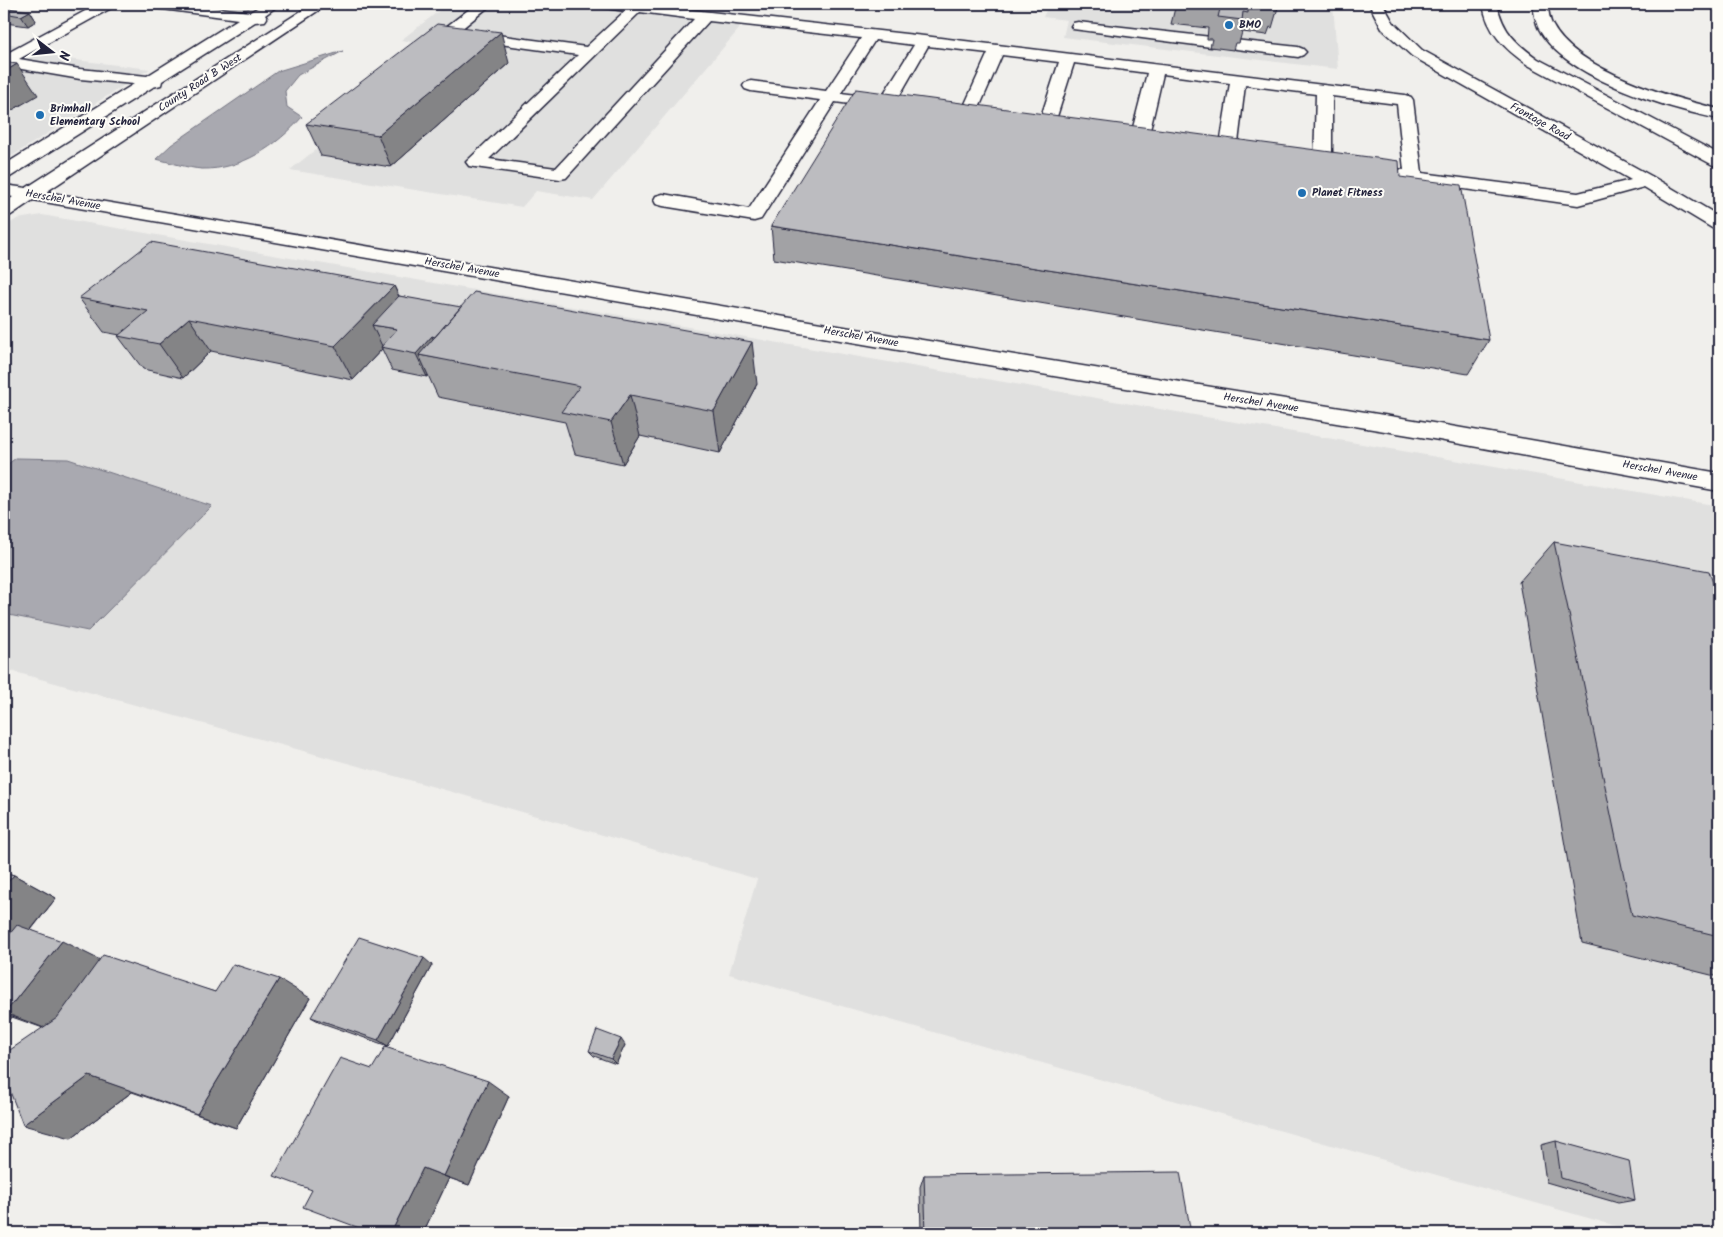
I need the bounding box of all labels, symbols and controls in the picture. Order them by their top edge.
place label: BMO [1239,16,1261,34]
marker: BMO [1223,19,1235,31]
north arrow [28,28,78,78]
text: N [52,48,75,63]
street label: County Road B West [154,49,246,117]
street label: Frontage Road [1507,98,1574,146]
place label: Brimhall Elementary School [50,100,140,131]
marker: Brimhall Elementary School [34,109,46,121]
place label: Planet Fitness [1312,184,1384,202]
street label: Herschel Avenue [24,185,102,215]
marker: Planet Fitness [1296,187,1308,199]
street label: Herschel Avenue [423,253,501,283]
street label: Herschel Avenue [822,322,900,352]
street label: Herschel Avenue [1222,388,1300,418]
street label: Herschel Avenue [1621,456,1699,486]

